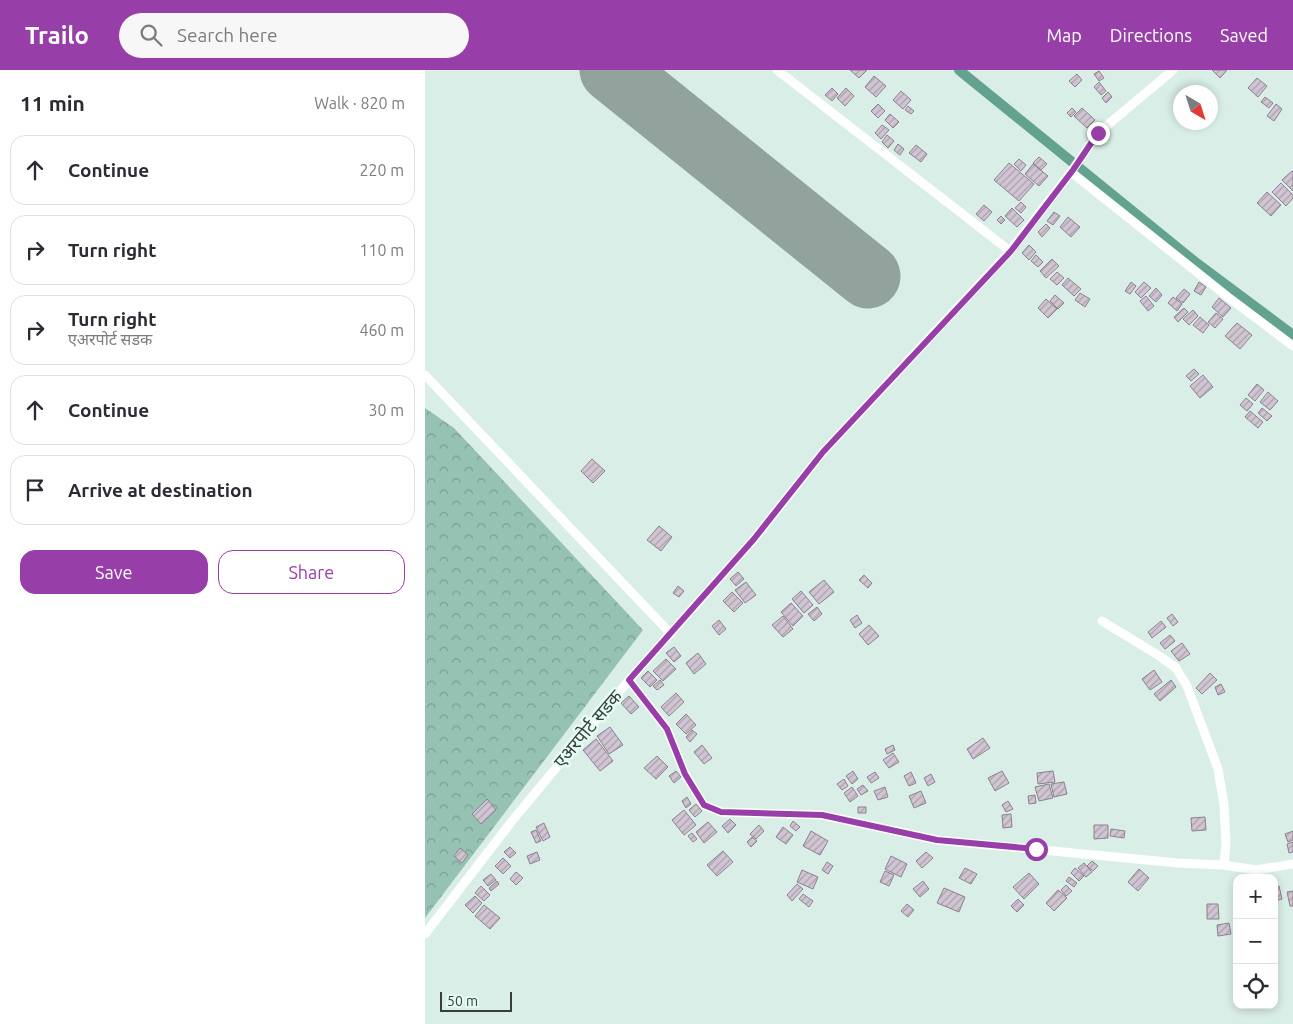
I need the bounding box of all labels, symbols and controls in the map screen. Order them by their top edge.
search box [119,13,469,58]
icon: search [137,21,165,49]
text: Trailo [25,22,89,49]
text: Search here [177,24,278,46]
text: Map [1046,25,1082,45]
text: Directions [1110,25,1192,45]
text: Saved [1220,25,1268,45]
north arrow [1173,85,1218,130]
text: 11 min [20,91,85,115]
text: Walk · 820 m [314,94,405,112]
route end [1087,122,1110,145]
icon: ahead [21,156,49,184]
text: Continue [68,159,149,181]
text: 220 m [359,161,404,179]
icon: right [21,236,49,264]
text: Turn right [68,239,156,261]
text: 110 m [359,241,404,259]
text: Turn right [68,308,156,330]
icon: right [21,316,49,344]
text: 460 m [359,321,404,339]
text: एअरपोर्ट सडक [68,330,152,348]
icon: ahead [21,396,49,424]
text: Continue [68,399,149,421]
text: 30 m [368,401,404,419]
icon: arrive [21,476,49,504]
text: Arrive at destination [68,479,253,501]
button: Save [20,550,208,594]
button: Share [218,550,405,594]
street label: एअरपोर्ट सडक [549,685,626,771]
route start [1025,838,1048,861]
map controls [1233,874,1278,1009]
button: + [1233,874,1278,919]
button: − [1233,919,1278,964]
button: locate [1233,964,1278,1009]
scale bar [440,989,513,1012]
text: 50 m [447,993,478,1009]

